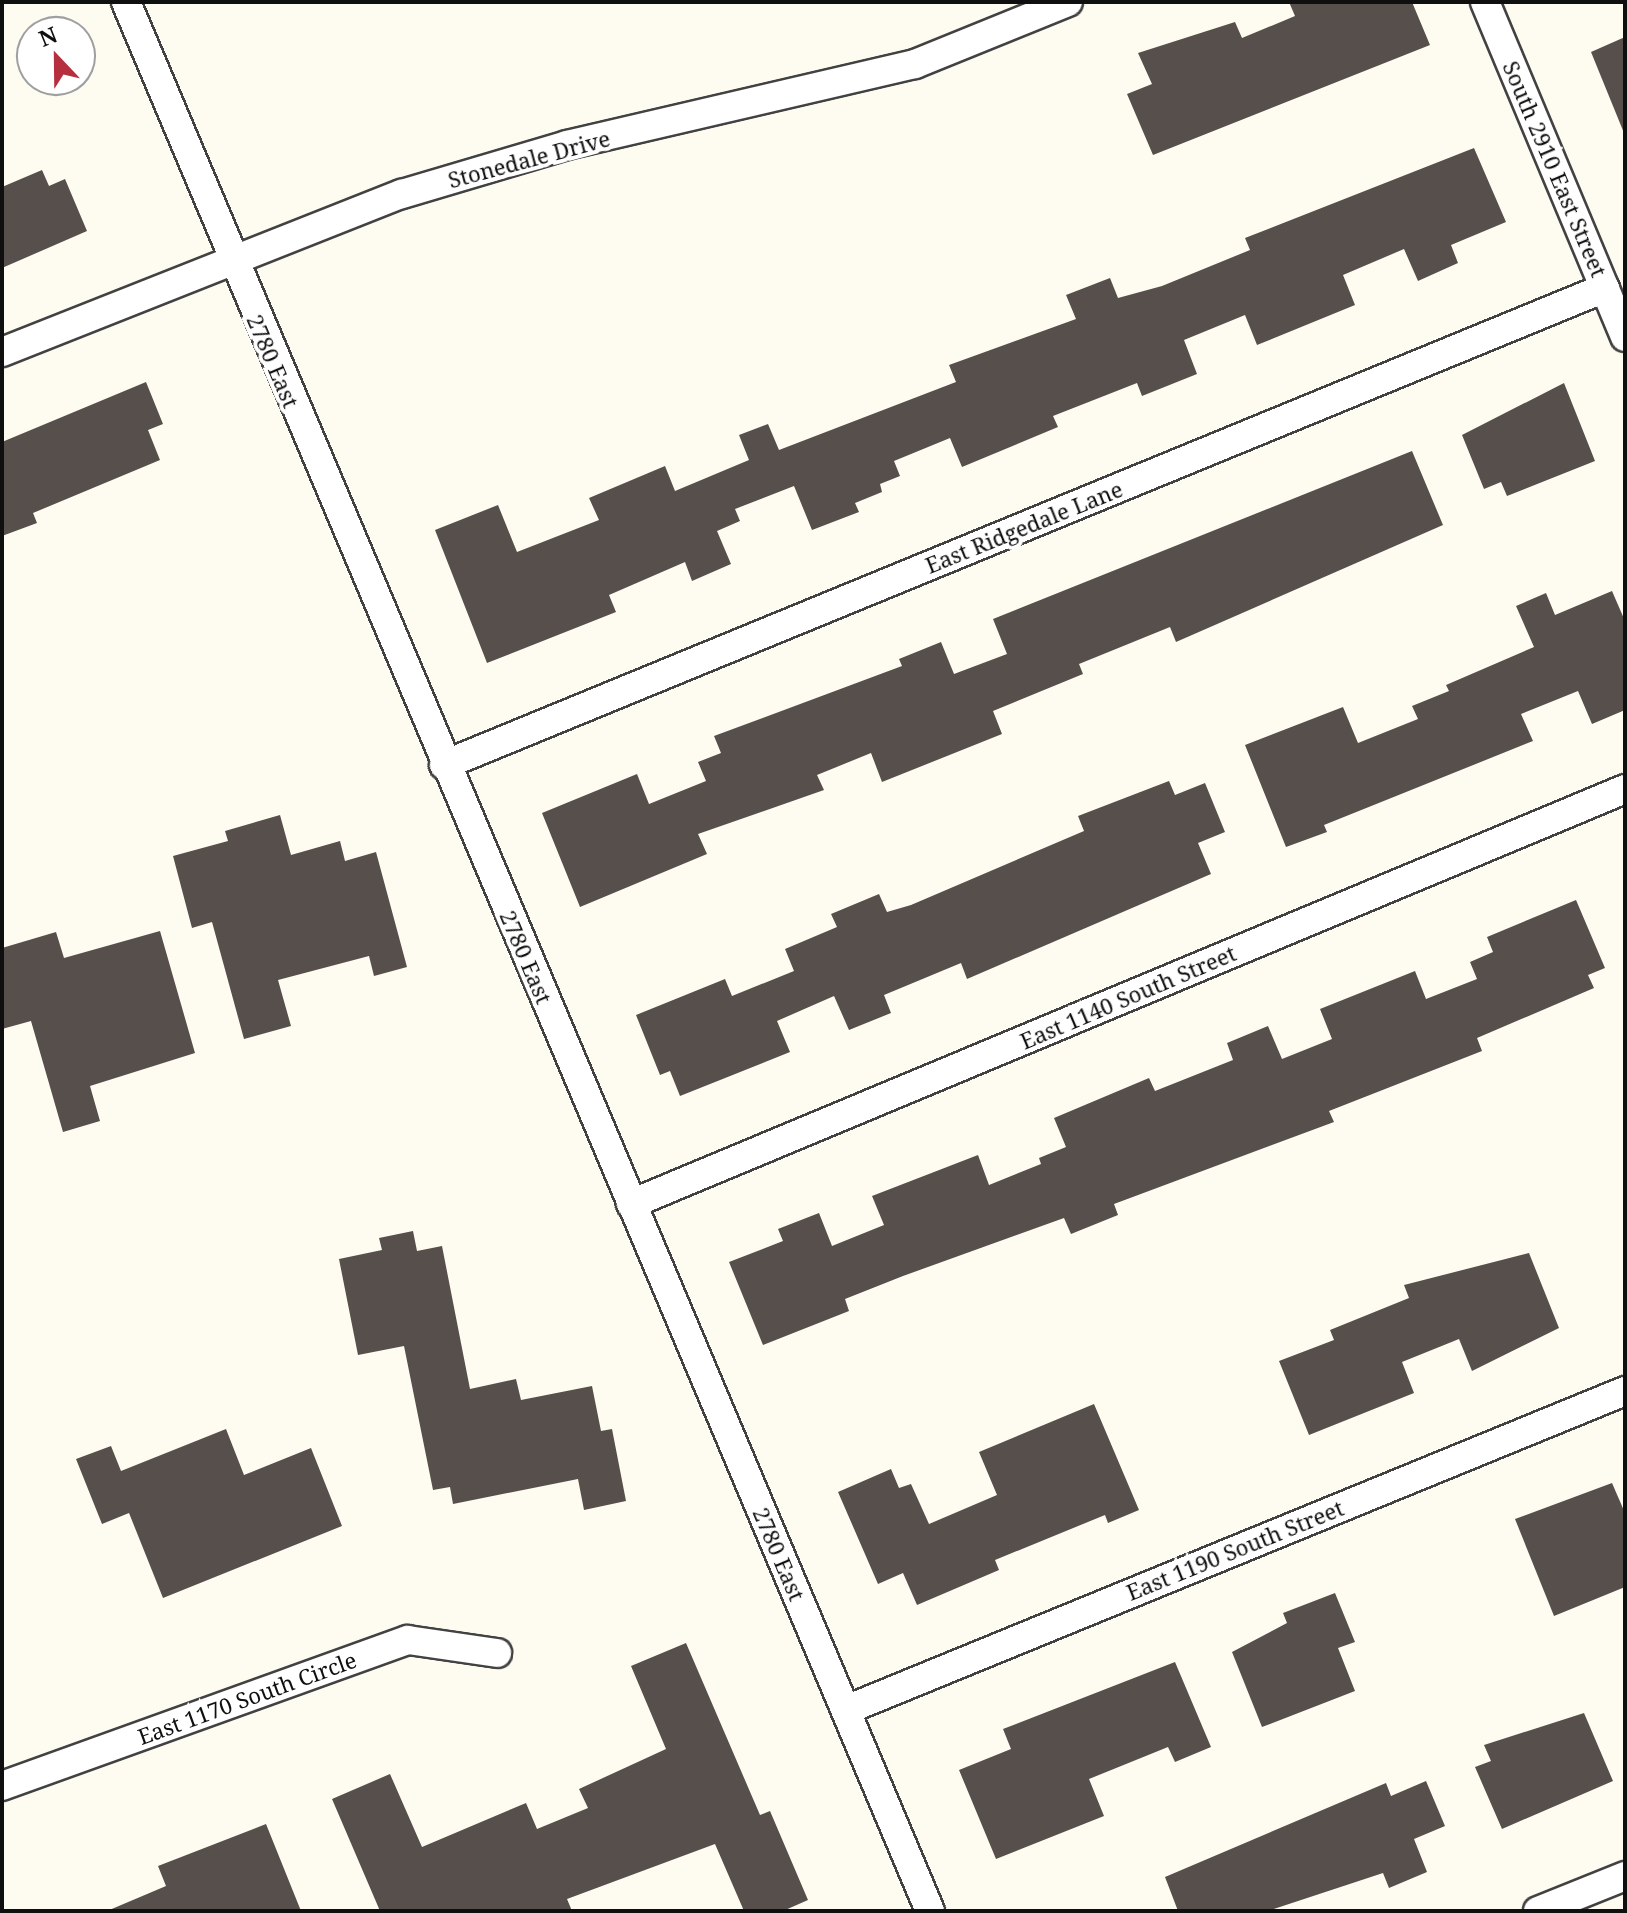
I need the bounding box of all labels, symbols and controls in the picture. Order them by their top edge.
north arrow [16,16,96,96]
text: N [34,18,61,53]
street label: South 2910 East Street [1498,57,1612,281]
street label: Stonedale Drive [445,125,613,193]
street label: 2780 East [242,310,304,412]
street label: East Ridgedale Lane [922,475,1126,579]
street label: 2780 East [495,906,557,1008]
street label: East 1140 South Street [1016,940,1240,1054]
street label: East 1190 South Street [1123,1494,1347,1606]
street label: 2780 East [748,1503,810,1605]
street label: East 1170 South Circle [134,1646,360,1750]

